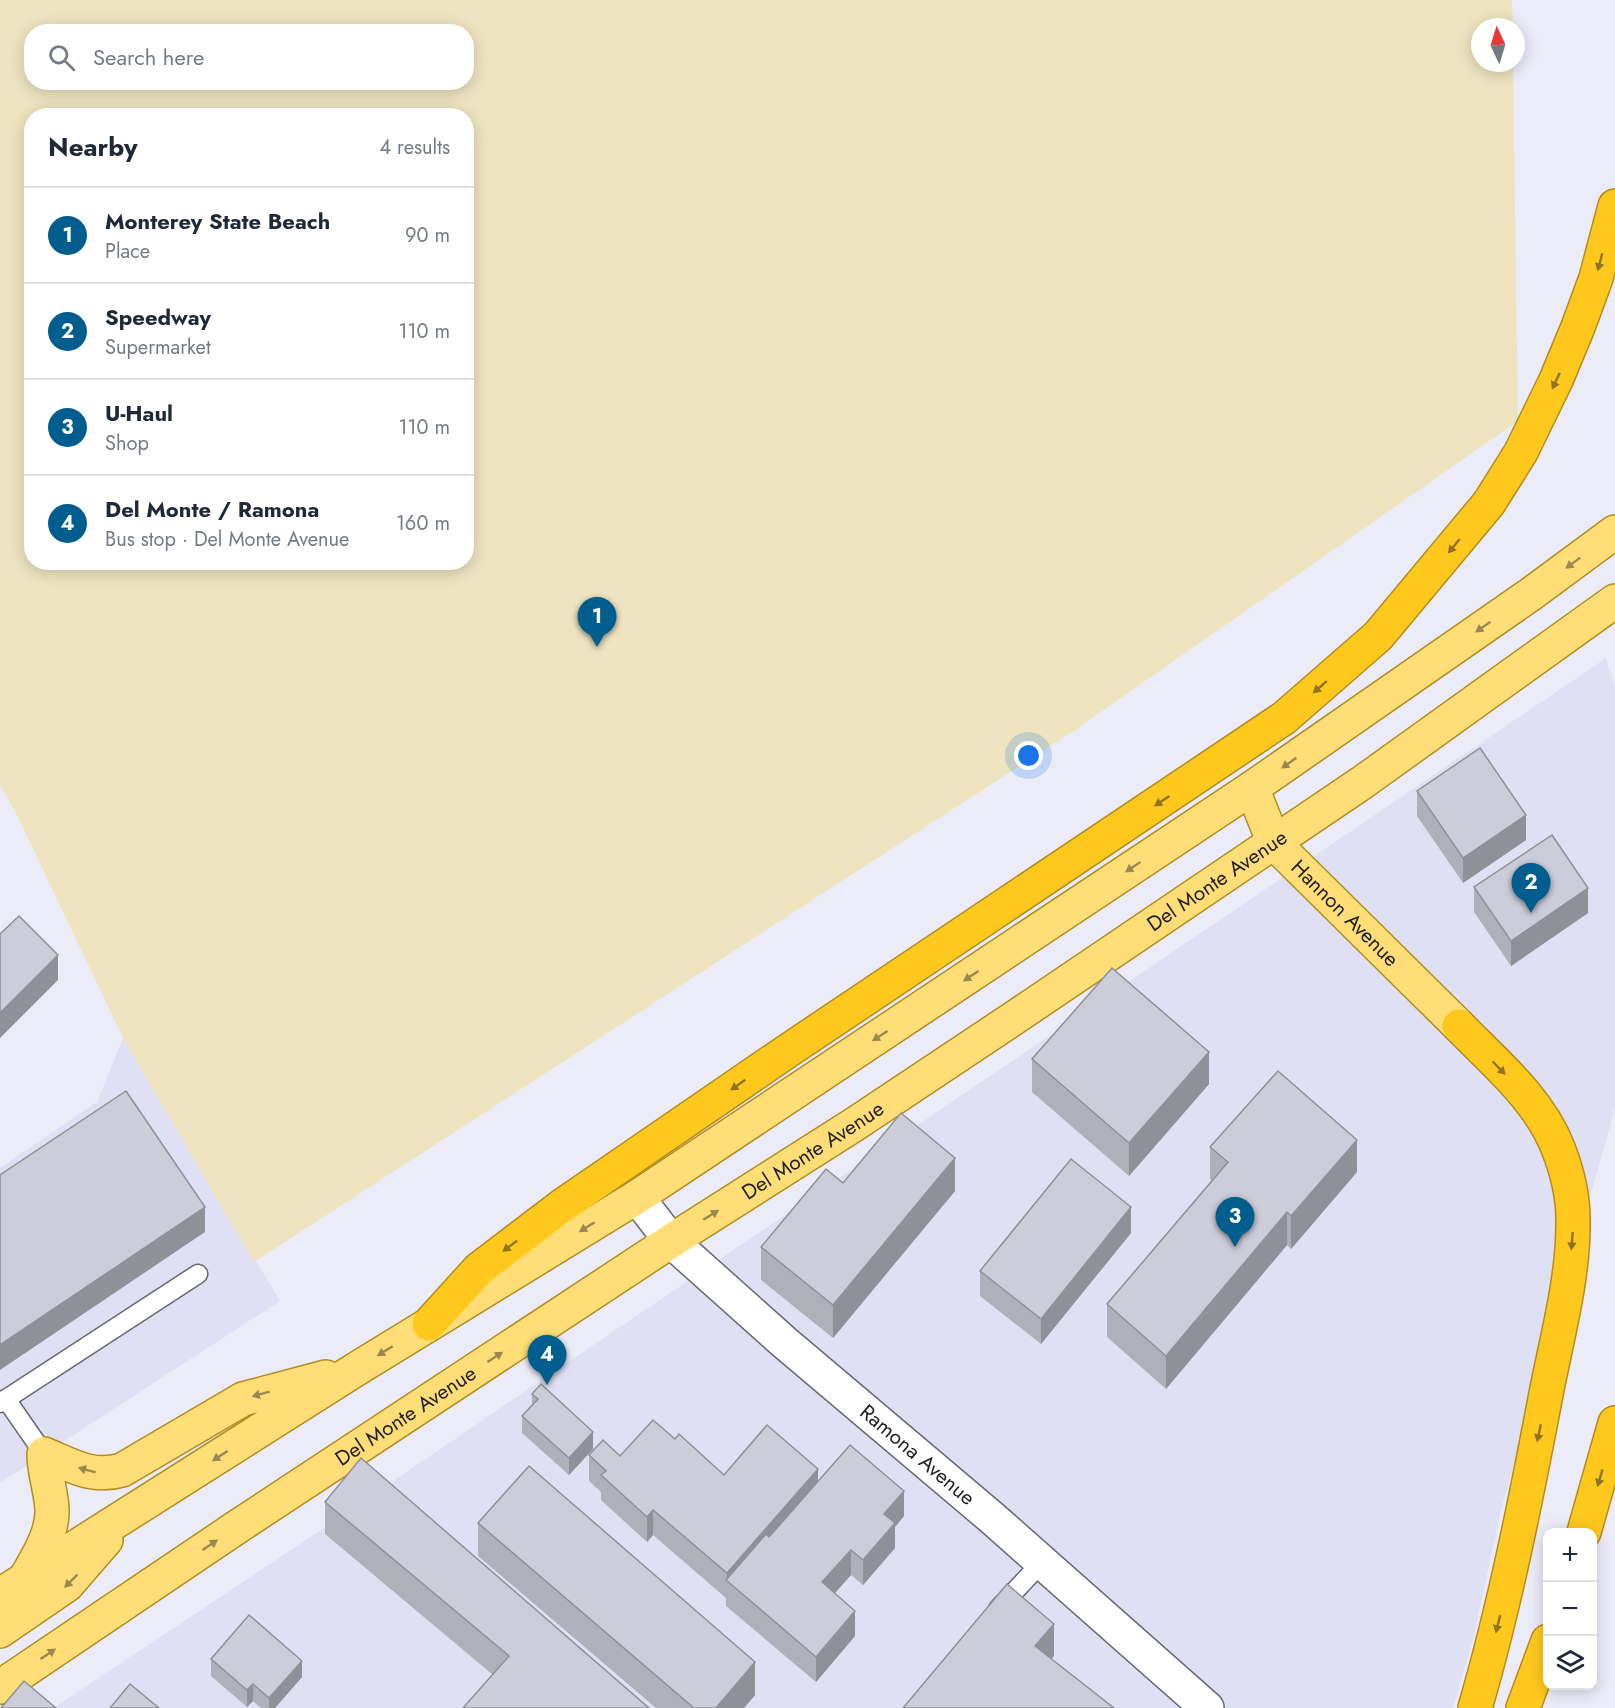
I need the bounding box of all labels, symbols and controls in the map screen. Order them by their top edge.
north arrow [1471,18,1525,72]
search box [24,24,474,90]
icon: search [45,41,78,74]
text: Search here [93,41,204,73]
text: Nearby [48,128,137,166]
text: 4 results [379,133,450,162]
text: Monterey State Beach [105,205,330,237]
text: 1 [62,221,73,250]
text: 90 m [405,221,450,250]
text: Place [105,237,150,266]
one-way arrow [1595,253,1604,271]
text: Speedway [105,301,211,333]
text: 2 [61,317,74,346]
text: 110 m [398,317,450,346]
text: Supermarket [105,333,211,362]
one-way arrow [1551,372,1560,389]
text: U-Haul [105,397,173,429]
text: 3 [61,413,74,442]
text: 110 m [398,413,450,442]
text: Shop [105,429,149,458]
text: Del Monte / Ramona [105,493,319,525]
text: 4 [61,509,74,538]
text: 160 m [396,509,450,538]
text: Bus stop · Del Monte Avenue [105,525,349,554]
one-way arrow [1447,538,1460,554]
one-way arrow [1566,557,1582,569]
pin: 1 [578,598,616,647]
one-way arrow [1476,621,1492,633]
one-way arrow [1313,680,1328,693]
your location [1014,741,1043,770]
one-way arrow [1281,757,1297,769]
one-way arrow [1154,795,1170,806]
street label: Del Monte Avenue [1141,822,1293,939]
street label: Hannon Avenue [1284,853,1406,974]
one-way arrow [1125,862,1142,873]
pin: 2 [1512,864,1550,913]
one-way arrow [963,970,979,981]
one-way arrow [872,1031,888,1042]
one-way arrow [1492,1060,1506,1074]
one-way arrow [730,1079,746,1091]
street label: Del Monte Avenue [736,1094,890,1207]
pin: 3 [1216,1198,1254,1247]
one-way arrow [703,1210,719,1221]
one-way arrow [579,1222,595,1233]
one-way arrow [1567,1231,1577,1250]
one-way arrow [502,1239,517,1251]
pin: 4 [528,1336,566,1385]
one-way arrow [377,1346,393,1357]
one-way arrow [487,1351,503,1363]
street label: Del Monte Avenue [329,1358,482,1473]
one-way arrow [251,1390,269,1399]
street label: Ramona Avenue [853,1397,982,1512]
one-way arrow [1533,1423,1543,1442]
one-way arrow [212,1450,228,1461]
one-way arrow [77,1465,96,1475]
one-way arrow [1595,1469,1604,1487]
map controls [1543,1528,1597,1690]
button: + [1543,1528,1597,1582]
one-way arrow [202,1540,218,1551]
one-way arrow [64,1573,78,1587]
button: − [1543,1582,1597,1636]
one-way arrow [1493,1614,1503,1633]
button: layers [1543,1636,1597,1690]
one-way arrow [40,1649,57,1660]

